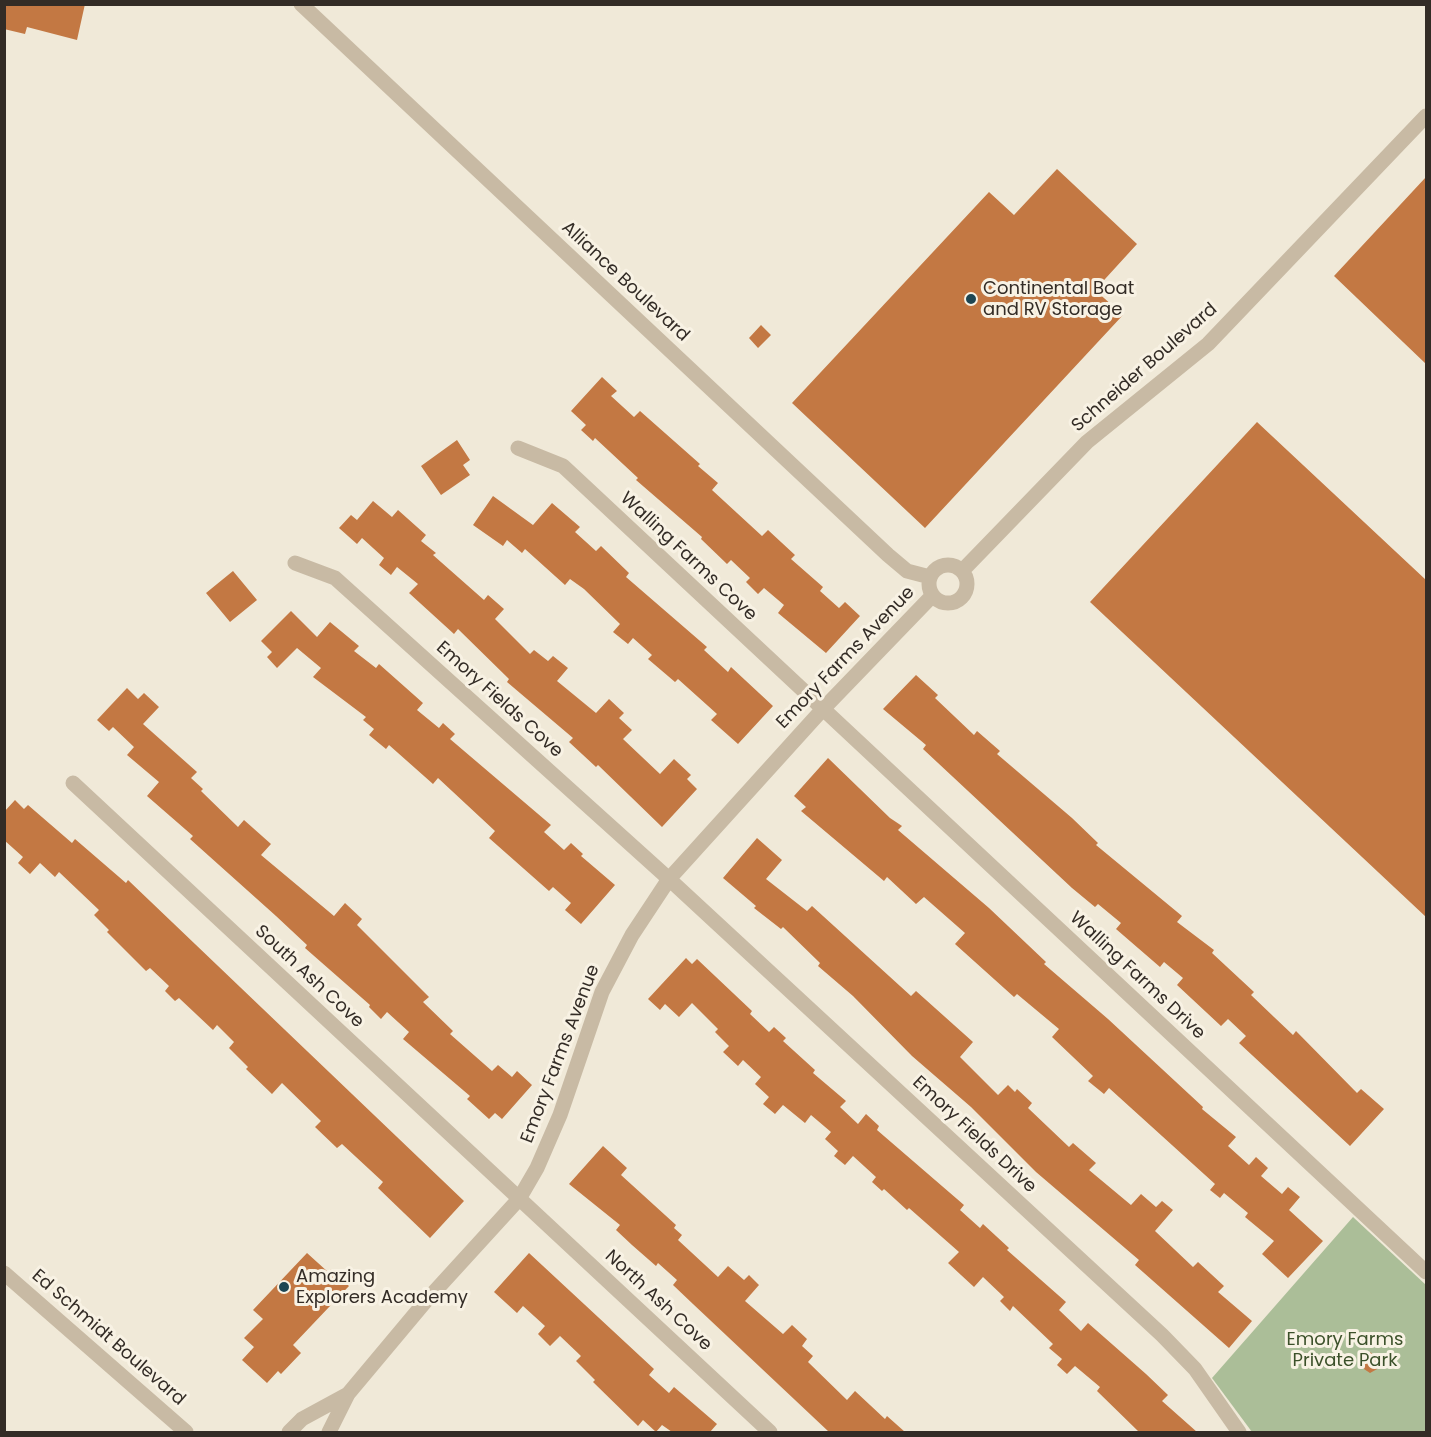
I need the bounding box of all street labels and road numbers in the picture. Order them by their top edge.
street label: Alliance Boulevard [557,217,693,347]
street label: Schneider Boulevard [1068,299,1222,437]
street label: Walling Farms Cove [615,488,761,626]
street label: Emory Farms Avenue [773,582,919,734]
street label: Emory Fields Cove [431,637,567,763]
street label: Walling Farms Drive [1065,908,1209,1044]
street label: South Ash Cove [250,921,368,1033]
street label: Emory Farms Avenue [517,962,605,1146]
street label: Emory Fields Drive [908,1072,1040,1198]
street label: North Ash Cove [600,1246,716,1356]
street label: Ed Schmidt Boulevard [27,1265,189,1411]

